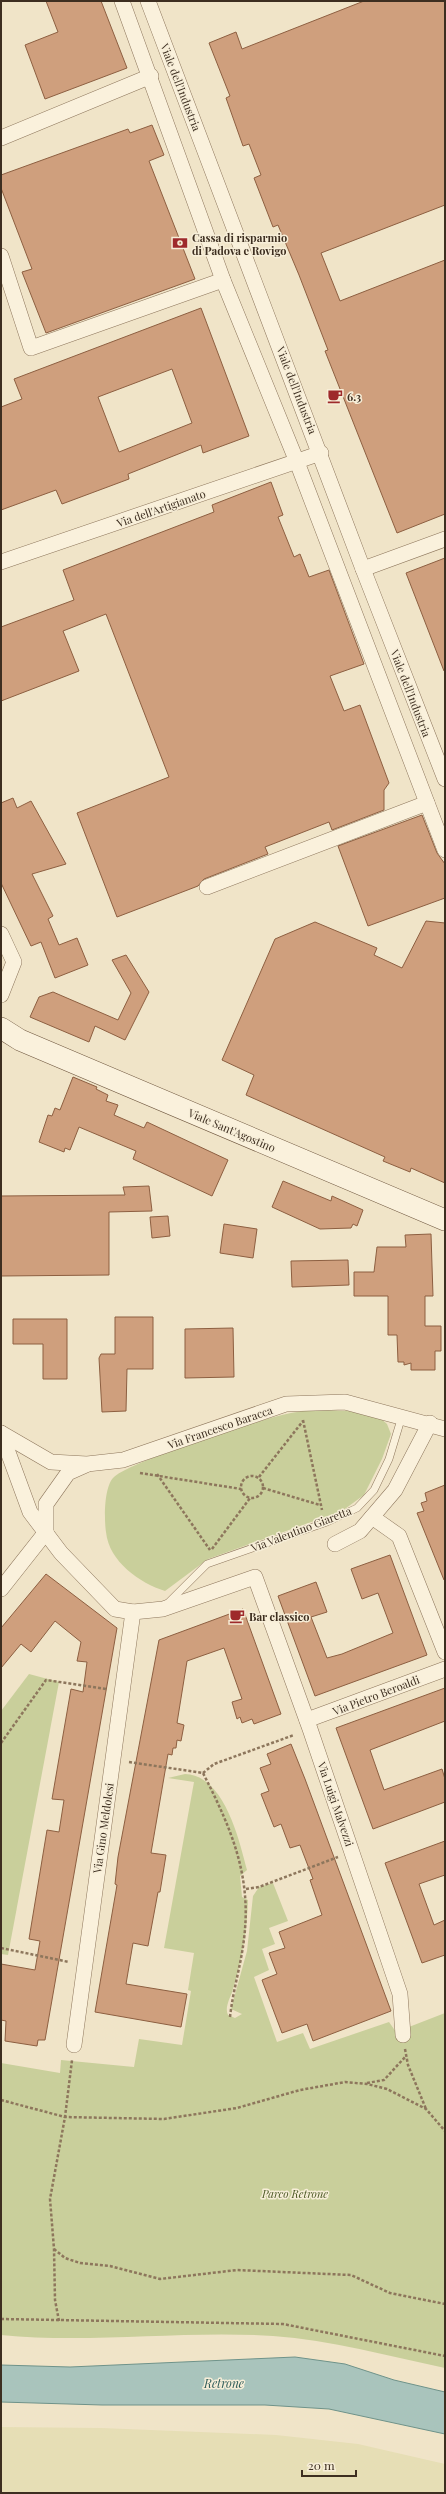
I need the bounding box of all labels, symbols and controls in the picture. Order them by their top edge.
street label: Viale dell'Industria [157,40,205,133]
place label: Cassa di risparmio di Padova e Rovigo [192,230,287,258]
bank icon: Cassa di risparmio di Padova e Rovigo [171,234,189,252]
street label: Viale dell'Industria [273,343,321,436]
cafe icon: 6.3 [326,387,344,405]
place label: 6.3 [347,389,361,404]
street label: Via dell'Artigianato [114,486,207,531]
street label: Viale dell'Industria [387,646,435,739]
street label: Viale Sant'Agostino [185,1104,278,1155]
street label: Via Francesco Baracca [165,1402,275,1452]
street label: Via Valentino Giaretta [248,1503,354,1555]
cafe icon: Bar classico [228,1607,246,1625]
place label: Bar classico [249,1609,309,1624]
street label: Via Pietro Beroaldi [330,1672,422,1719]
street label: Via Luigi Malvezzi [314,1759,357,1848]
street label: Via Gino Meldolesi [89,1782,117,1875]
park label: Parco Retrone [261,2186,328,2201]
water label: Retrone [203,2375,244,2391]
scale bar [302,2452,356,2478]
text: 20 m [308,2457,335,2473]

